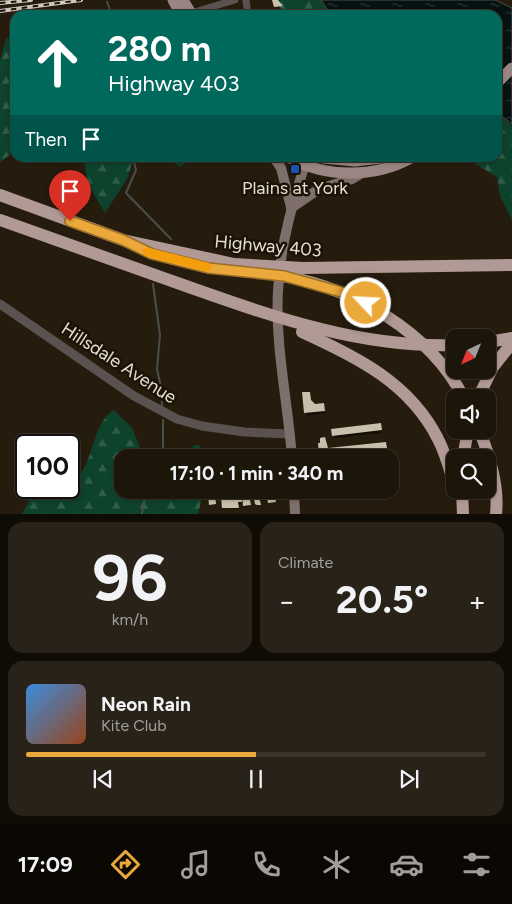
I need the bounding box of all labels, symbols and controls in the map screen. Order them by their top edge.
text: 280 m [108,28,211,70]
icon: ahead [25,30,90,95]
text: Highway 403 [108,70,239,97]
icon: arrive [77,125,105,153]
text: Then [25,128,67,151]
marker: Plains at York [289,163,301,175]
pin [49,170,91,221]
icon: arrive [56,177,84,205]
place label: Plains at York [242,177,348,199]
street label: Highway 403 [213,230,323,262]
position arrow [339,276,391,328]
street label: Hillsdale Avenue [57,318,181,408]
north arrow [446,329,496,379]
map controls [446,329,496,499]
button: sound [446,389,496,439]
speed limit sign: 100 [15,434,80,499]
button: search [446,449,496,499]
text: 17:10 · 1 min · 340 m [170,462,343,485]
text: 96 [92,538,168,616]
text: Climate [278,553,333,572]
text: 20.5° [336,577,428,623]
text: − [278,584,295,618]
text: + [469,584,486,618]
text: km/h [112,610,148,629]
text: Neon Rain [101,693,191,716]
text: Kite Club [101,716,167,735]
icon: previous [89,765,117,793]
icon: pause [242,765,270,793]
icon: next [395,765,423,793]
icon: directions [108,847,143,882]
icon: music [178,847,213,882]
icon: phone [249,847,284,882]
icon: climate [319,847,354,882]
icon: car [389,847,424,882]
icon: filters [459,847,494,882]
text: 17:09 [18,851,73,878]

